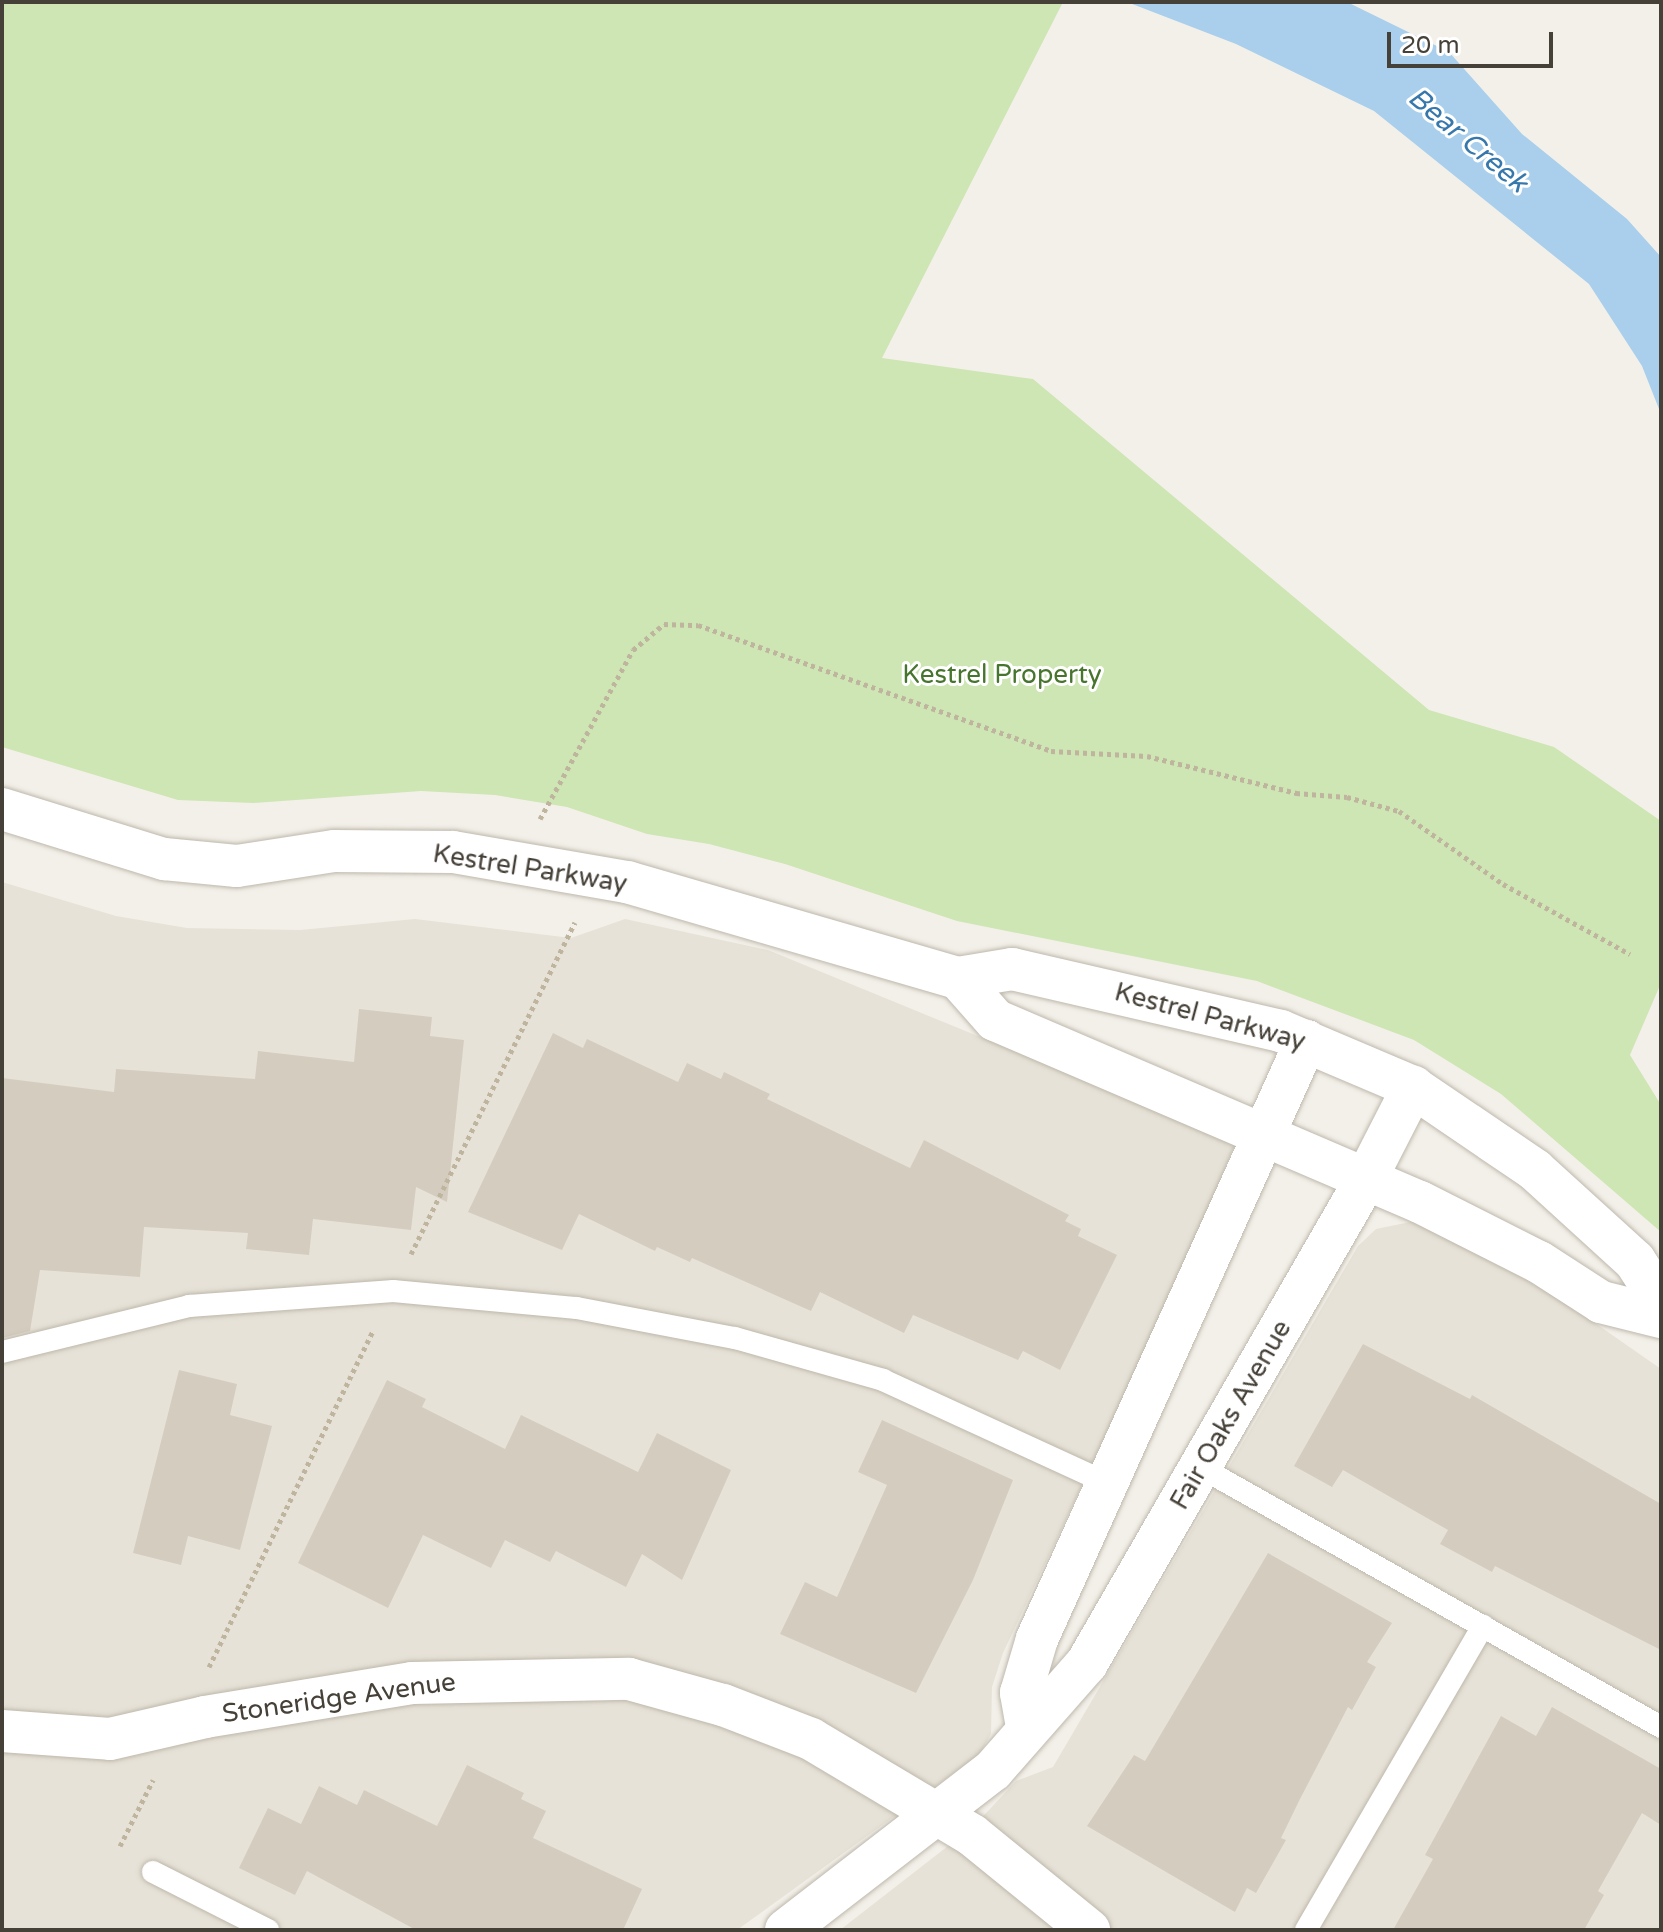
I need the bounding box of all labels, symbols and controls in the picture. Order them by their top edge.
scale bar [1391,16,1557,66]
text: 20 m [1401,31,1459,60]
water label: Bear Creek [1402,80,1534,200]
park label: Kestrel Property [902,659,1102,691]
street label: Kestrel Parkway [431,838,629,900]
street label: Kestrel Parkway [1111,977,1309,1057]
street label: Fair Oaks Avenue [1164,1315,1298,1515]
street label: Stoneridge Avenue [220,1666,458,1730]

